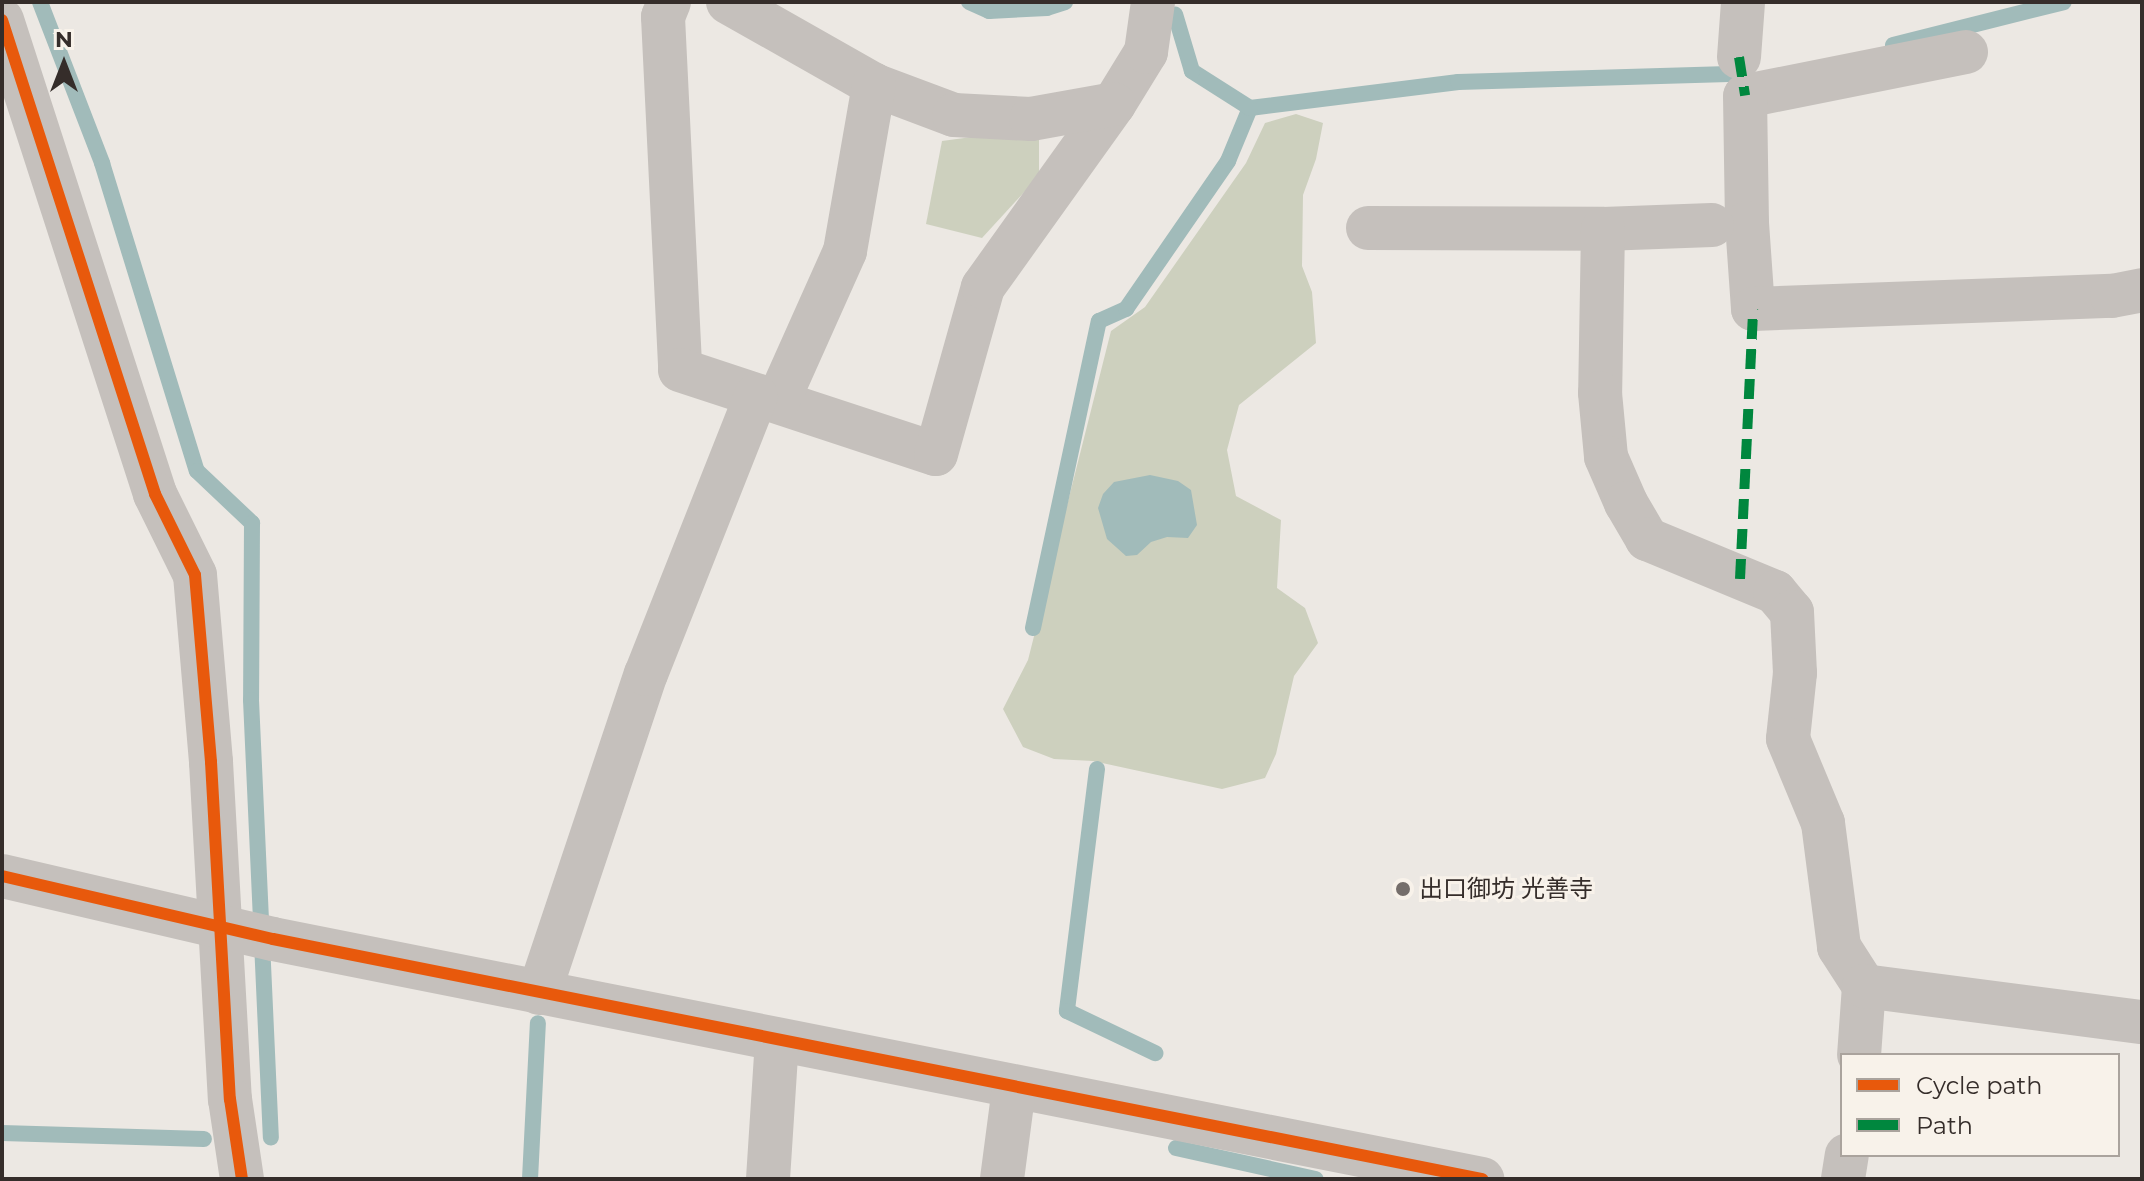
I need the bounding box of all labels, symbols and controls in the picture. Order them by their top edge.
north arrow [24,24,104,104]
text: N [55,26,73,53]
place label: 出口御坊 光善寺 [1419,875,1593,903]
marker: 出口御坊 光善寺 [1394,880,1412,898]
legend [1840,1053,2120,1157]
text: Cycle path [1916,1071,2043,1100]
text: Path [1916,1111,1973,1140]

